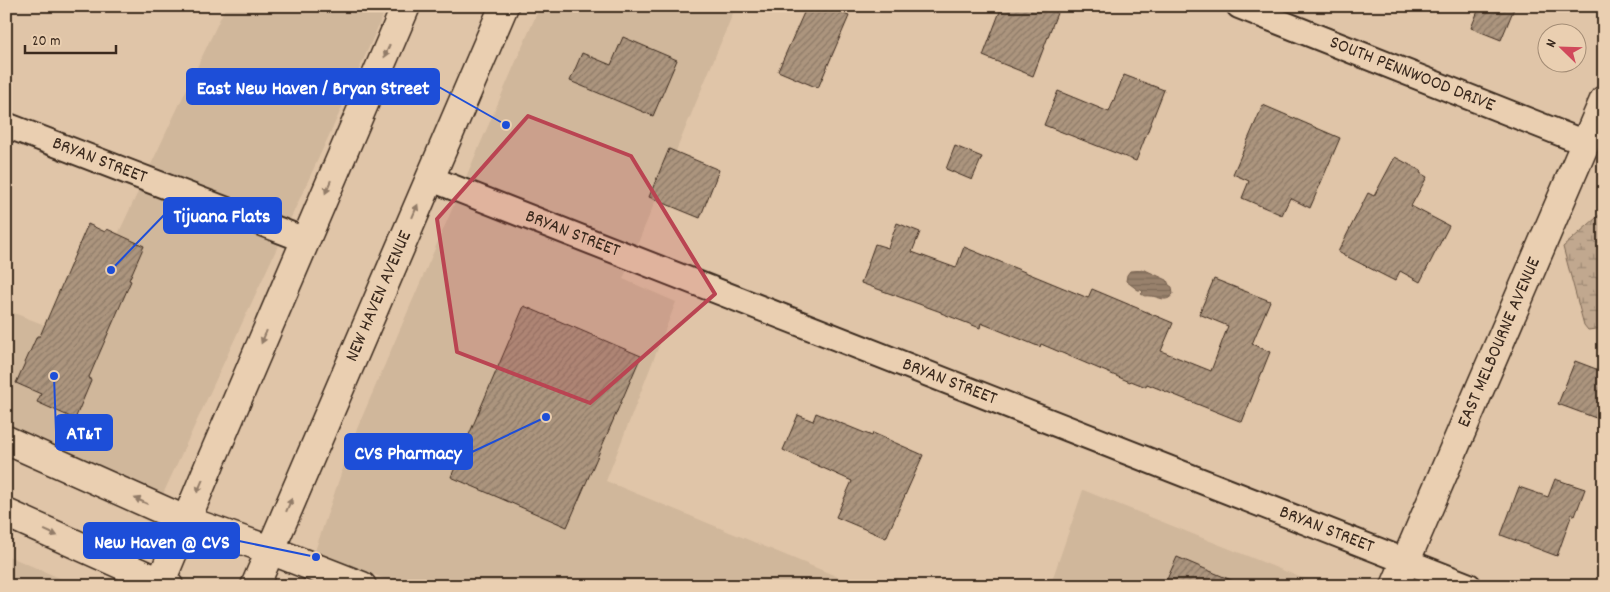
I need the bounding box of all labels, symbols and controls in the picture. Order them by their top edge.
scale bar [25,22,116,54]
north arrow [1538,22,1588,72]
street label: SOUTH PENNWOOD DRIVE [1325,30,1499,120]
text: 20 m [32,31,60,53]
text: N [1541,37,1562,51]
one-way arrow [382,44,390,58]
callout: East New Haven / Bryan Street [187,69,439,104]
text: East New Haven / Bryan Street [197,76,430,104]
street label: BRYAN STREET [48,130,151,192]
one-way arrow [323,180,331,195]
callout: Tijuana Flats [164,198,281,233]
one-way arrow [411,203,419,218]
street label: BRYAN STREET [521,203,624,265]
text: Tijuana Flats [174,204,270,232]
street label: NEW HAVEN AVENUE [339,226,419,366]
street label: EAST MELBOURNE AVENUE [1451,253,1548,432]
one-way arrow [259,330,267,344]
street label: BRYAN STREET [898,351,1001,413]
callout: AT&T [56,415,112,450]
text: AT&T [66,421,103,449]
callout: CVS Pharmacy [345,434,472,469]
text: CVS Pharmacy [354,441,462,469]
one-way arrow [195,479,203,493]
one-way arrow [134,496,148,504]
one-way arrow [286,498,294,512]
street label: BRYAN STREET [1275,499,1378,561]
callout: New Haven @ CVS [84,523,239,558]
one-way arrow [44,530,58,538]
text: New Haven @ CVS [94,530,230,558]

